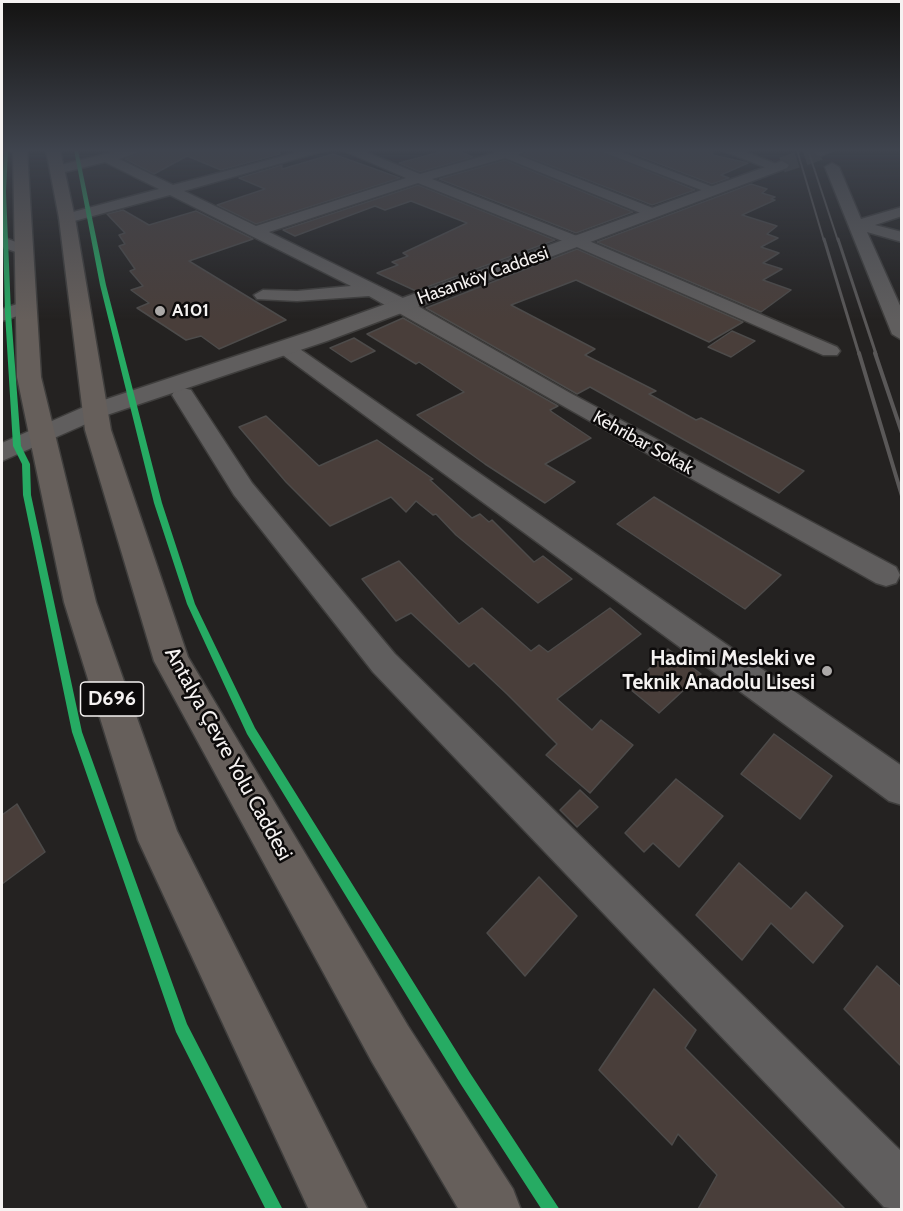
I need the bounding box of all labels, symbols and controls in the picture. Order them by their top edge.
street label: Hasanköy Caddesi [414,242,552,310]
place label: A101 [172,300,209,322]
marker: A101 [153,304,167,318]
street label: Kehribar Sokak [589,407,697,479]
street label: Antalya Çevre Yolu Caddesi [159,643,297,865]
place label: Hadimi Mesleki ve Teknik Anadolu Lisesi [622,646,815,696]
marker: Hadimi Mesleki ve Teknik Anadolu Lisesi [820,664,834,678]
road number: D696 [80,682,144,716]

